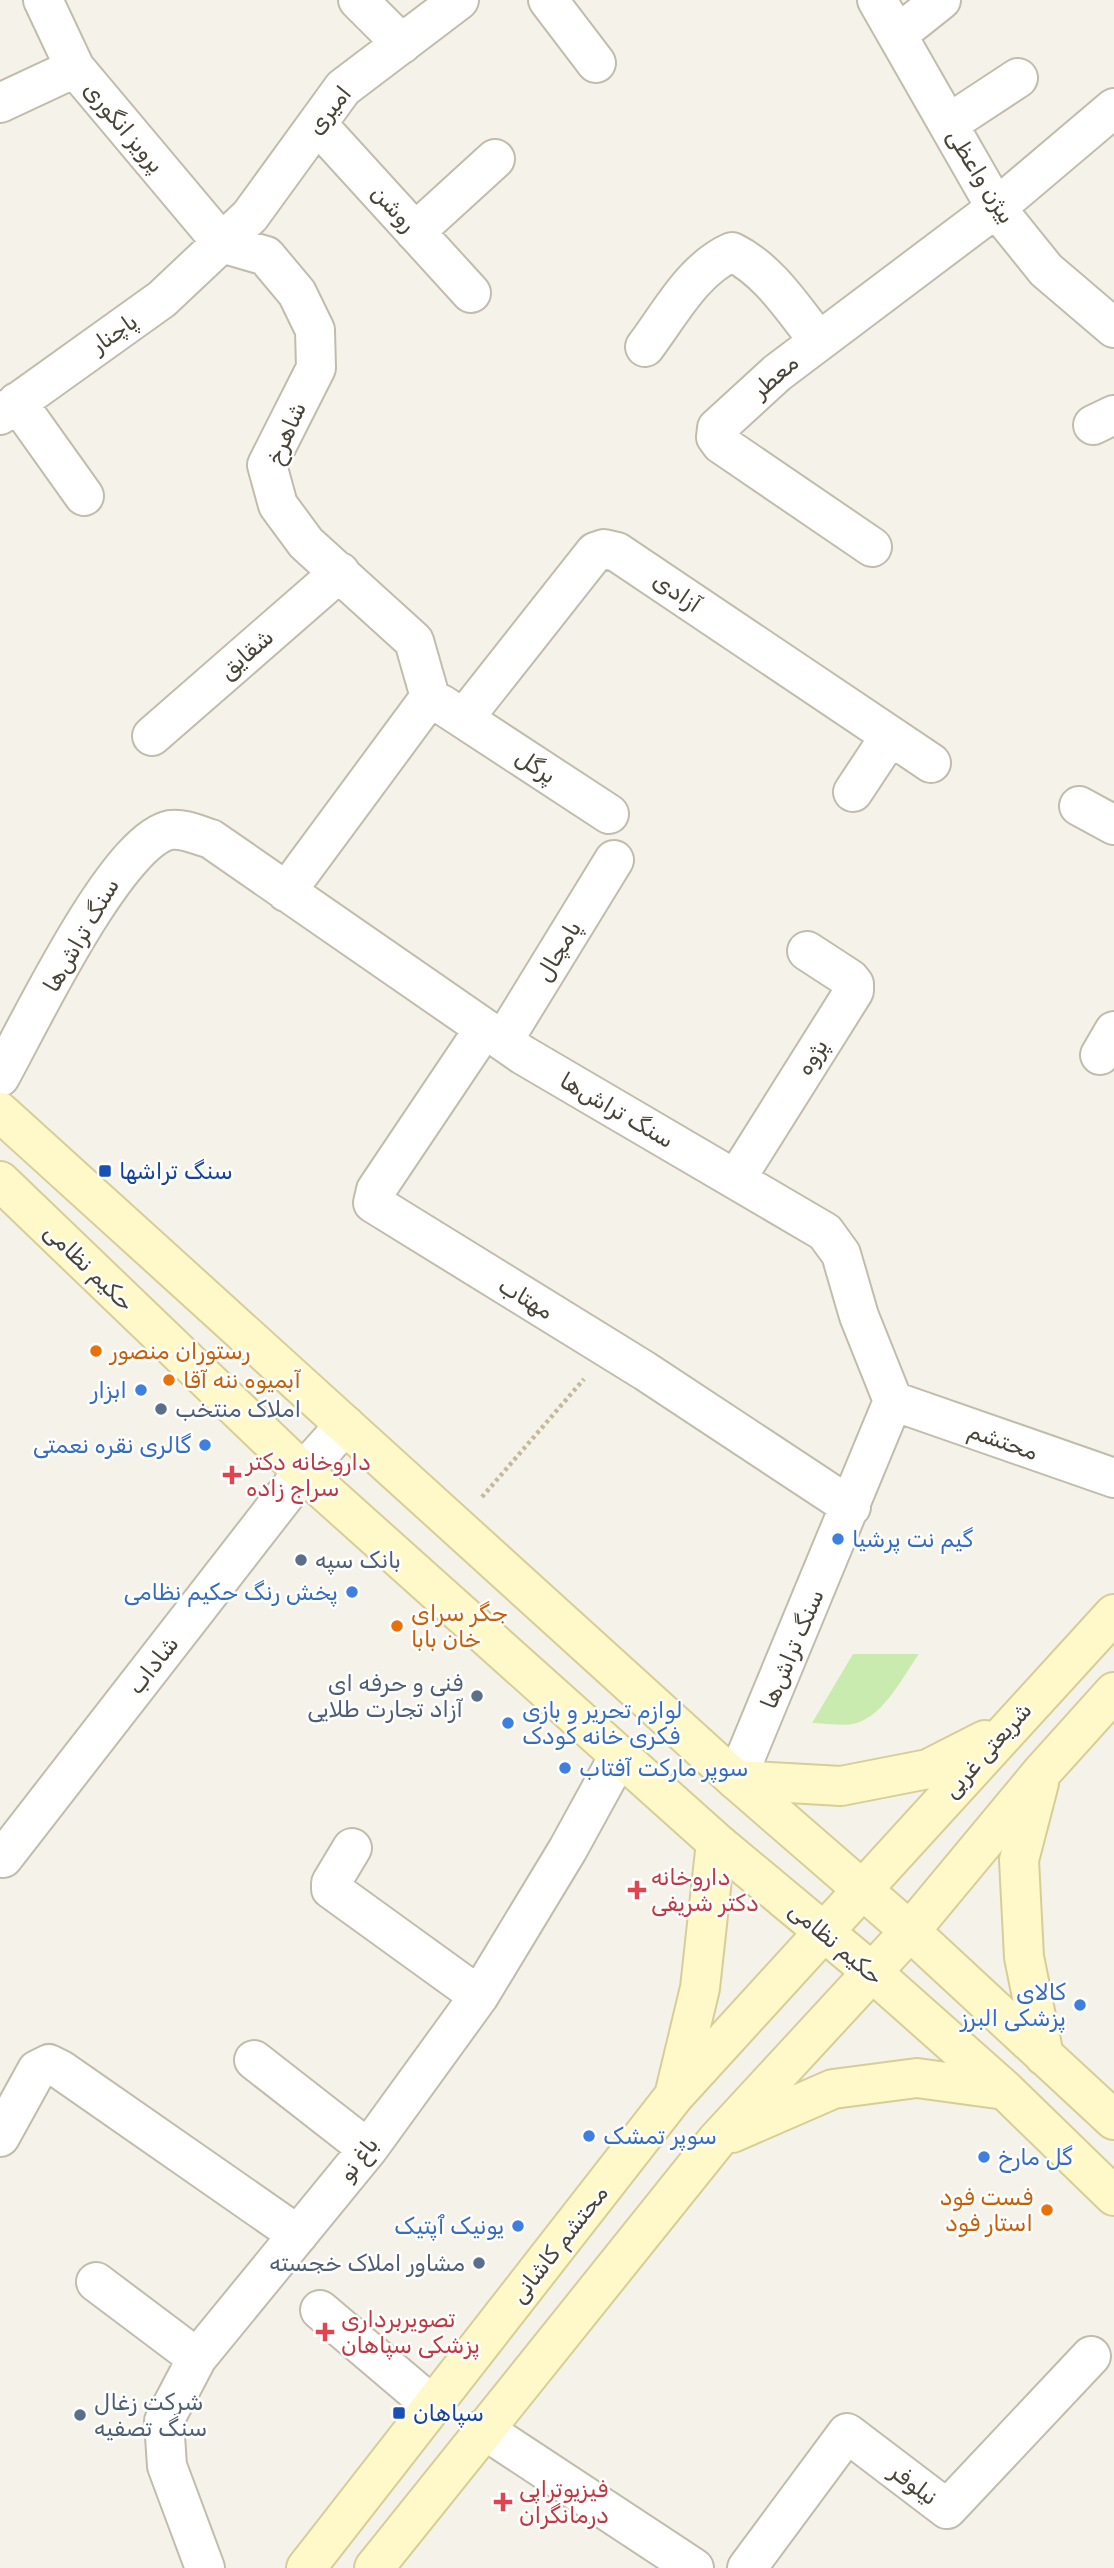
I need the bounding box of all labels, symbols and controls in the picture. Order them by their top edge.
street label: پرویز انگوری [76,76,170,180]
street label: امیری [301,80,357,140]
street label: بیژن واعظی [941,123,1021,229]
street label: روشن [366,179,422,237]
street label: پاچنار [84,307,144,362]
street label: معطر [744,348,804,405]
street label: شاهرخ [260,397,314,469]
street label: آزادی [648,566,707,618]
street label: شقایق [213,623,279,685]
street label: پرگل [509,742,562,791]
street label: سنگ تراش‌ها [37,873,125,997]
street label: پامچال [529,916,589,987]
street label: پژوه [790,1033,836,1082]
street label: سنگ تراش‌ها [555,1066,679,1154]
place label: سنگ تراشها [119,1157,233,1185]
marker: سنگ تراشها [97,1163,113,1179]
street label: حکیم نظامی [37,1217,140,1318]
street label: مهتاب [493,1271,559,1325]
place label: رستوران منصور [108,1337,250,1365]
marker: رستوران منصور [88,1343,104,1359]
place label: آبمیوه ننه آقا [183,1366,301,1394]
marker: آبمیوه ننه آقا [161,1372,177,1388]
place label: ابزار [89,1376,127,1404]
marker: ابزار [133,1382,149,1398]
place label: املاک منتخب [175,1395,301,1423]
marker: املاک منتخب [153,1401,169,1417]
street label: محتشم [964,1416,1042,1467]
place label: گالری نقره نعمتی [33,1431,192,1459]
marker: گالری نقره نعمتی [197,1437,213,1453]
place label: داروخانه دکتر سراج زاده [244,1448,371,1504]
marker: داروخانه دکتر سراج زاده [224,1467,240,1483]
place label: گیم نت پرشیا [852,1525,974,1555]
marker: گیم نت پرشیا [830,1531,846,1547]
place label: بانک سپه [315,1546,401,1576]
marker: بانک سپه [293,1552,309,1568]
place label: پخش رنگ حکیم نظامی [123,1578,338,1608]
marker: پخش رنگ حکیم نظامی [344,1584,360,1600]
street label: سنگ تراش‌ها [754,1585,830,1713]
place label: جگر سرای خان بابا [411,1599,508,1653]
marker: جگر سرای خان بابا [389,1618,405,1634]
street label: شاداب [122,1630,184,1700]
place label: فنی و حرفه ای آزاد تجارت طلایی [307,1669,463,1723]
marker: فنی و حرفه ای آزاد تجارت طلایی [469,1688,485,1704]
place label: لوازم تحریر و بازی فکری خانه کودک [522,1696,683,1750]
street label: شریعتی غربی [937,1696,1037,1804]
marker: لوازم تحریر و بازی فکری خانه کودک [500,1715,516,1731]
place label: سوپر مارکت آفتاب [579,1754,748,1784]
marker: سوپر مارکت آفتاب [557,1760,573,1776]
place label: داروخانه دکتر شریفی [651,1863,759,1917]
marker: داروخانه دکتر شریفی [629,1882,645,1898]
street label: حکیم نظامی [782,1895,889,1991]
place label: کالای پزشکی البرز [959,1978,1067,2034]
marker: کالای پزشکی البرز [1072,1997,1088,2013]
place label: سوپر تمشک [603,2122,717,2152]
marker: سوپر تمشک [581,2128,597,2144]
street label: باغ نو [332,2131,386,2188]
place label: گل مارخ [998,2143,1073,2173]
marker: گل مارخ [976,2149,992,2165]
street label: محتشم کاشانی [504,2179,615,2309]
place label: فست فود استار فود [940,2183,1033,2237]
marker: فست فود استار فود [1039,2202,1055,2218]
place label: یونیک ٱپتیک [394,2212,504,2242]
marker: یونیک ٱپتیک [510,2218,526,2234]
place label: مشاور املاک خجسته [269,2249,465,2277]
marker: مشاور املاک خجسته [471,2255,487,2271]
place label: تصویربرداری پزشکی سپاهان [341,2305,480,2361]
marker: تصویربرداری پزشکی سپاهان [315,2322,335,2342]
place label: شرکت زغال سنگ تصفیه [94,2388,207,2442]
place label: سپاهان [413,2399,484,2429]
marker: سپاهان [391,2405,407,2421]
marker: شرکت زغال سنگ تصفیه [72,2407,88,2423]
street label: نیلوفر [883,2456,943,2511]
place label: فیزیوتراپی درمانگران [519,2475,609,2529]
marker: فیزیوتراپی درمانگران [493,2492,513,2512]

